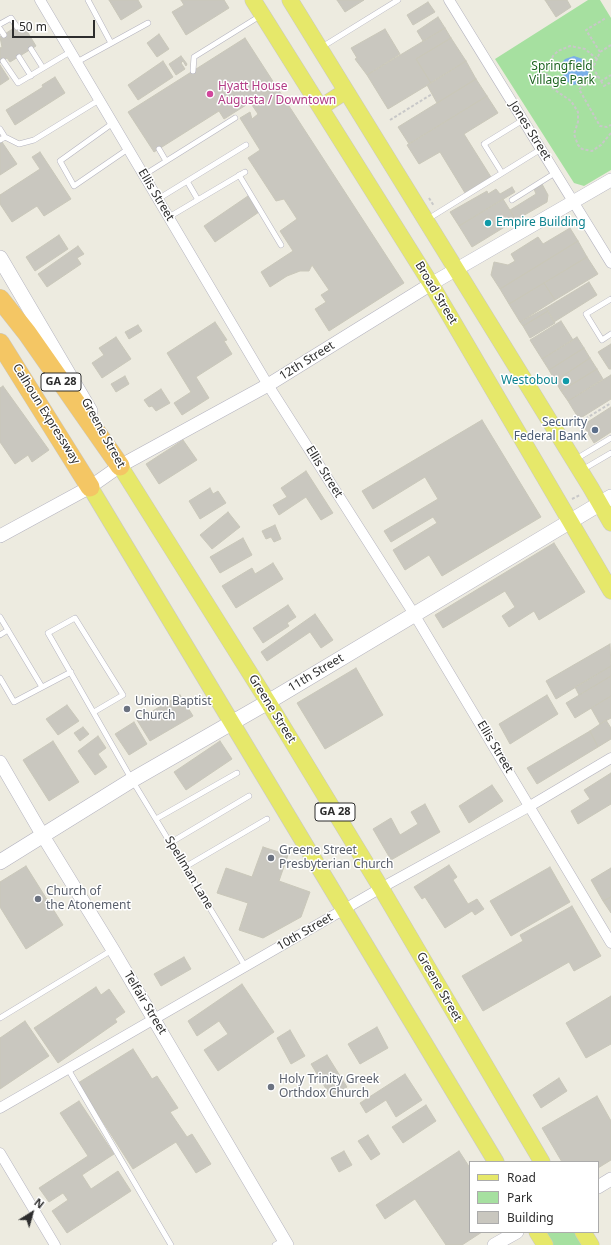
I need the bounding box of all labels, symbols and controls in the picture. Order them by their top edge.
scale bar [14,12,97,38]
text: 50 m [19,18,47,35]
park label: Springfield Village Park [529,60,595,88]
place label: Hyatt House Augusta / Downtown [218,80,336,108]
marker: Hyatt House Augusta / Downtown [205,89,215,99]
street label: Jones Street [506,99,554,163]
street label: Ellis Street [135,166,177,224]
place label: Empire Building [496,216,586,230]
marker: Empire Building [483,218,493,228]
street label: Broad Street [412,259,460,327]
street label: 12th Street [277,338,337,384]
street label: Calhoun Expressway [9,361,83,467]
road number: GA 28 [41,373,81,391]
place label: Westobou [501,374,558,388]
marker: Westobou [561,376,571,386]
street label: Greene Street [78,395,128,471]
place label: Security Federal Bank [514,416,587,444]
marker: Security Federal Bank [590,425,600,435]
street label: Ellis Street [302,443,346,501]
street label: 11th Street [286,651,346,695]
street label: Greene Street [245,672,299,746]
place label: Union Baptist Church [135,695,211,723]
marker: Union Baptist Church [122,704,132,714]
street label: Ellis Street [474,718,516,776]
road number: GA 28 [315,803,355,821]
street label: Spellman Lane [162,834,216,912]
place label: Greene Street Presbyterian Church [279,844,393,872]
marker: Greene Street Presbyterian Church [266,853,276,863]
place label: Church of the Atonement [46,885,131,913]
marker: Church of the Atonement [33,894,43,904]
street label: 10th Street [275,910,335,954]
street label: Greene Street [413,950,465,1024]
street label: Telfair Street [120,969,170,1037]
place label: Holy Trinity Greek Orthdox Church [279,1073,379,1101]
marker: Holy Trinity Greek Orthdox Church [266,1082,276,1092]
legend [469,1161,599,1233]
text: Road [507,1169,536,1186]
text: Park [507,1189,532,1206]
north arrow [12,1193,52,1233]
text: N [31,1194,48,1212]
text: Building [507,1209,554,1226]

